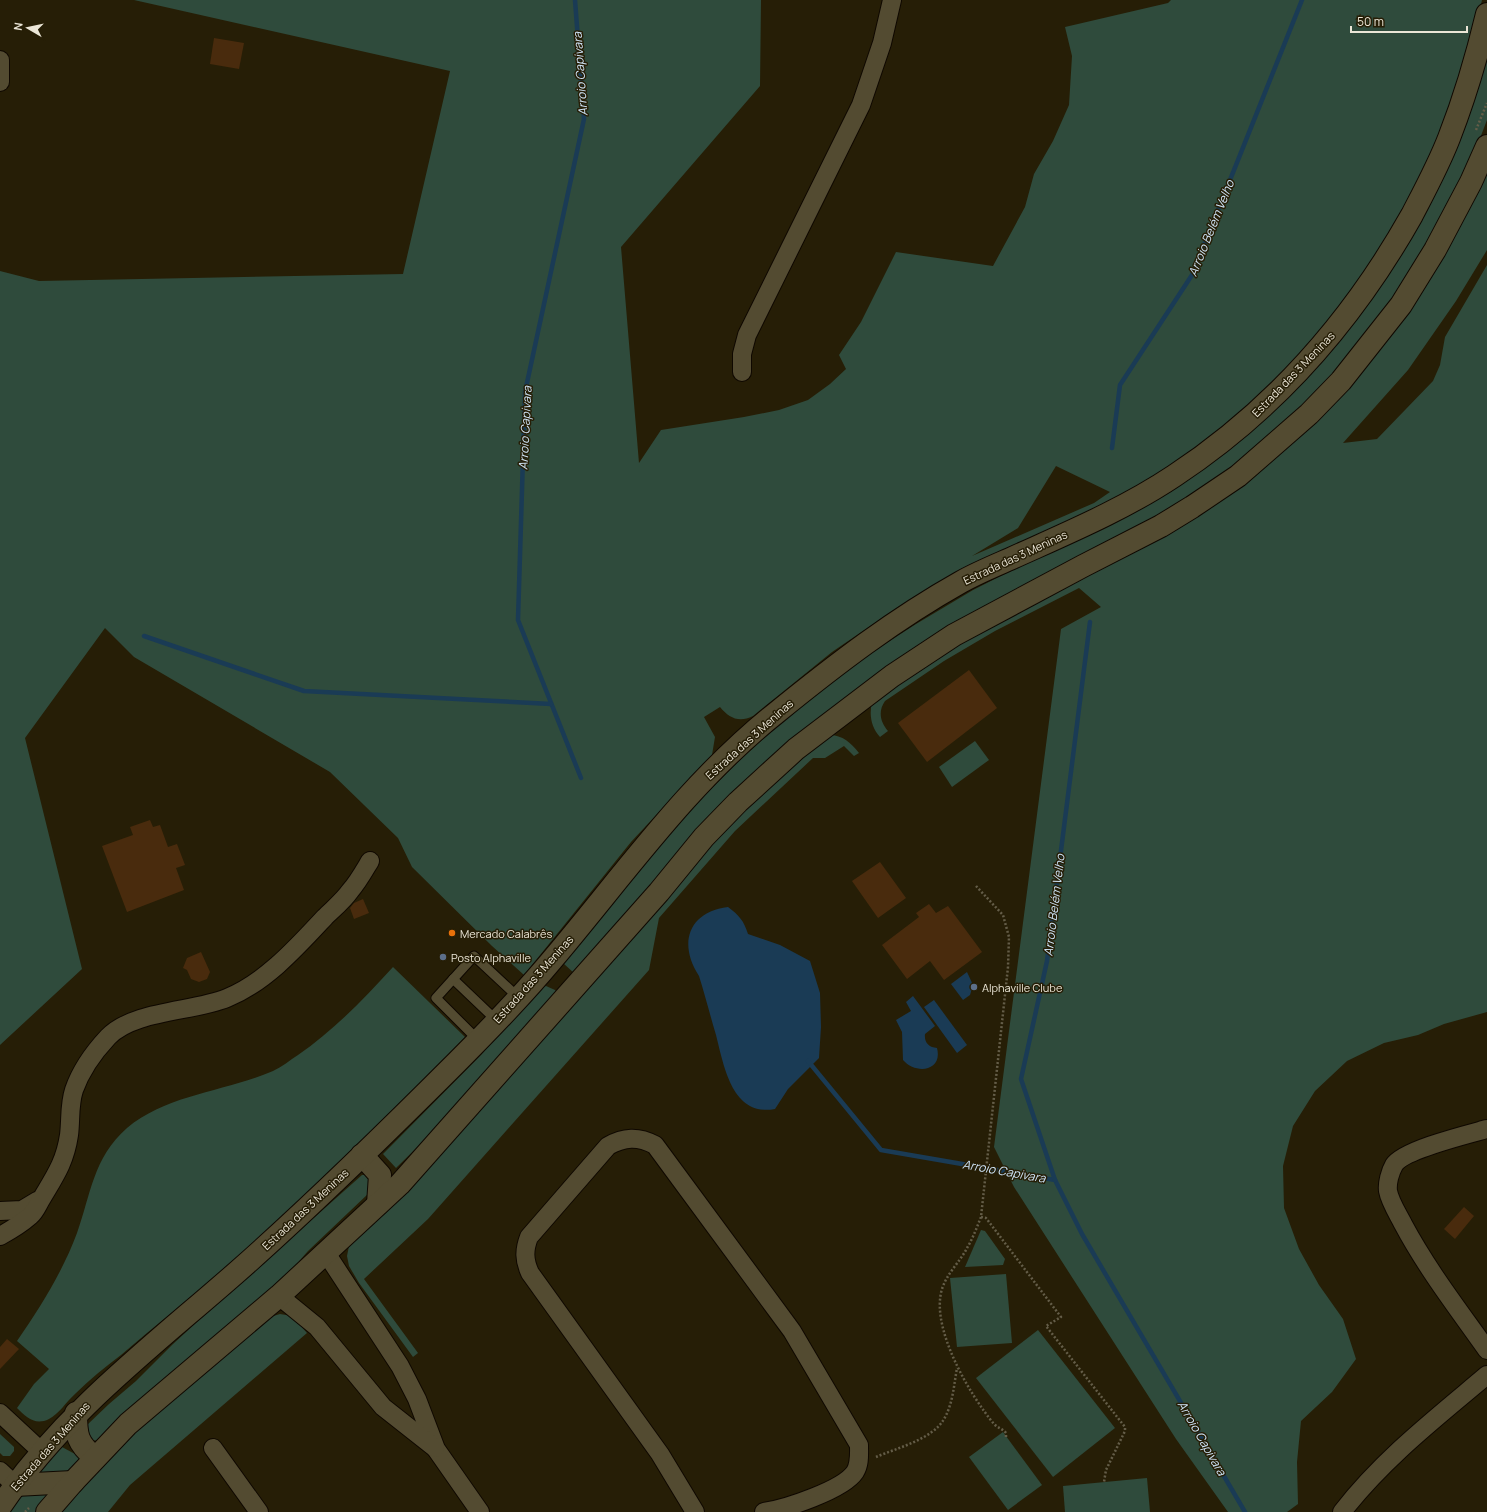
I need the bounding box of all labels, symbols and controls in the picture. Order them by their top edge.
north arrow [8,8,48,48]
scale bar [1351,8,1467,34]
text: 50 m [1357,13,1384,30]
text: N [10,21,26,31]
water label: Arroio Capivara [569,30,591,116]
water label: Arroio Belém Velho [1184,176,1238,279]
street label: Estrada das 3 Meninas [1248,328,1338,420]
water label: Arroio Capivara [514,384,536,470]
street label: Estrada das 3 Meninas [961,526,1070,588]
street label: Estrada das 3 Meninas [702,695,796,782]
water label: Arroio Belém Velho [1039,852,1069,957]
place label: Mercado Calabrês [460,926,552,941]
marker: Mercado Calabrês [447,928,457,938]
street label: Estrada das 3 Meninas [490,932,577,1026]
place label: Posto Alphaville [451,950,531,965]
marker: Posto Alphaville [438,952,448,962]
place label: Alphaville Clube [982,980,1063,995]
marker: Alphaville Clube [969,982,979,992]
water label: Arroio Capivara [961,1155,1048,1187]
street label: Estrada das 3 Meninas [259,1165,352,1253]
water label: Arroio Capivara [1174,1397,1231,1480]
street label: Estrada das 3 Meninas [7,1398,93,1494]

